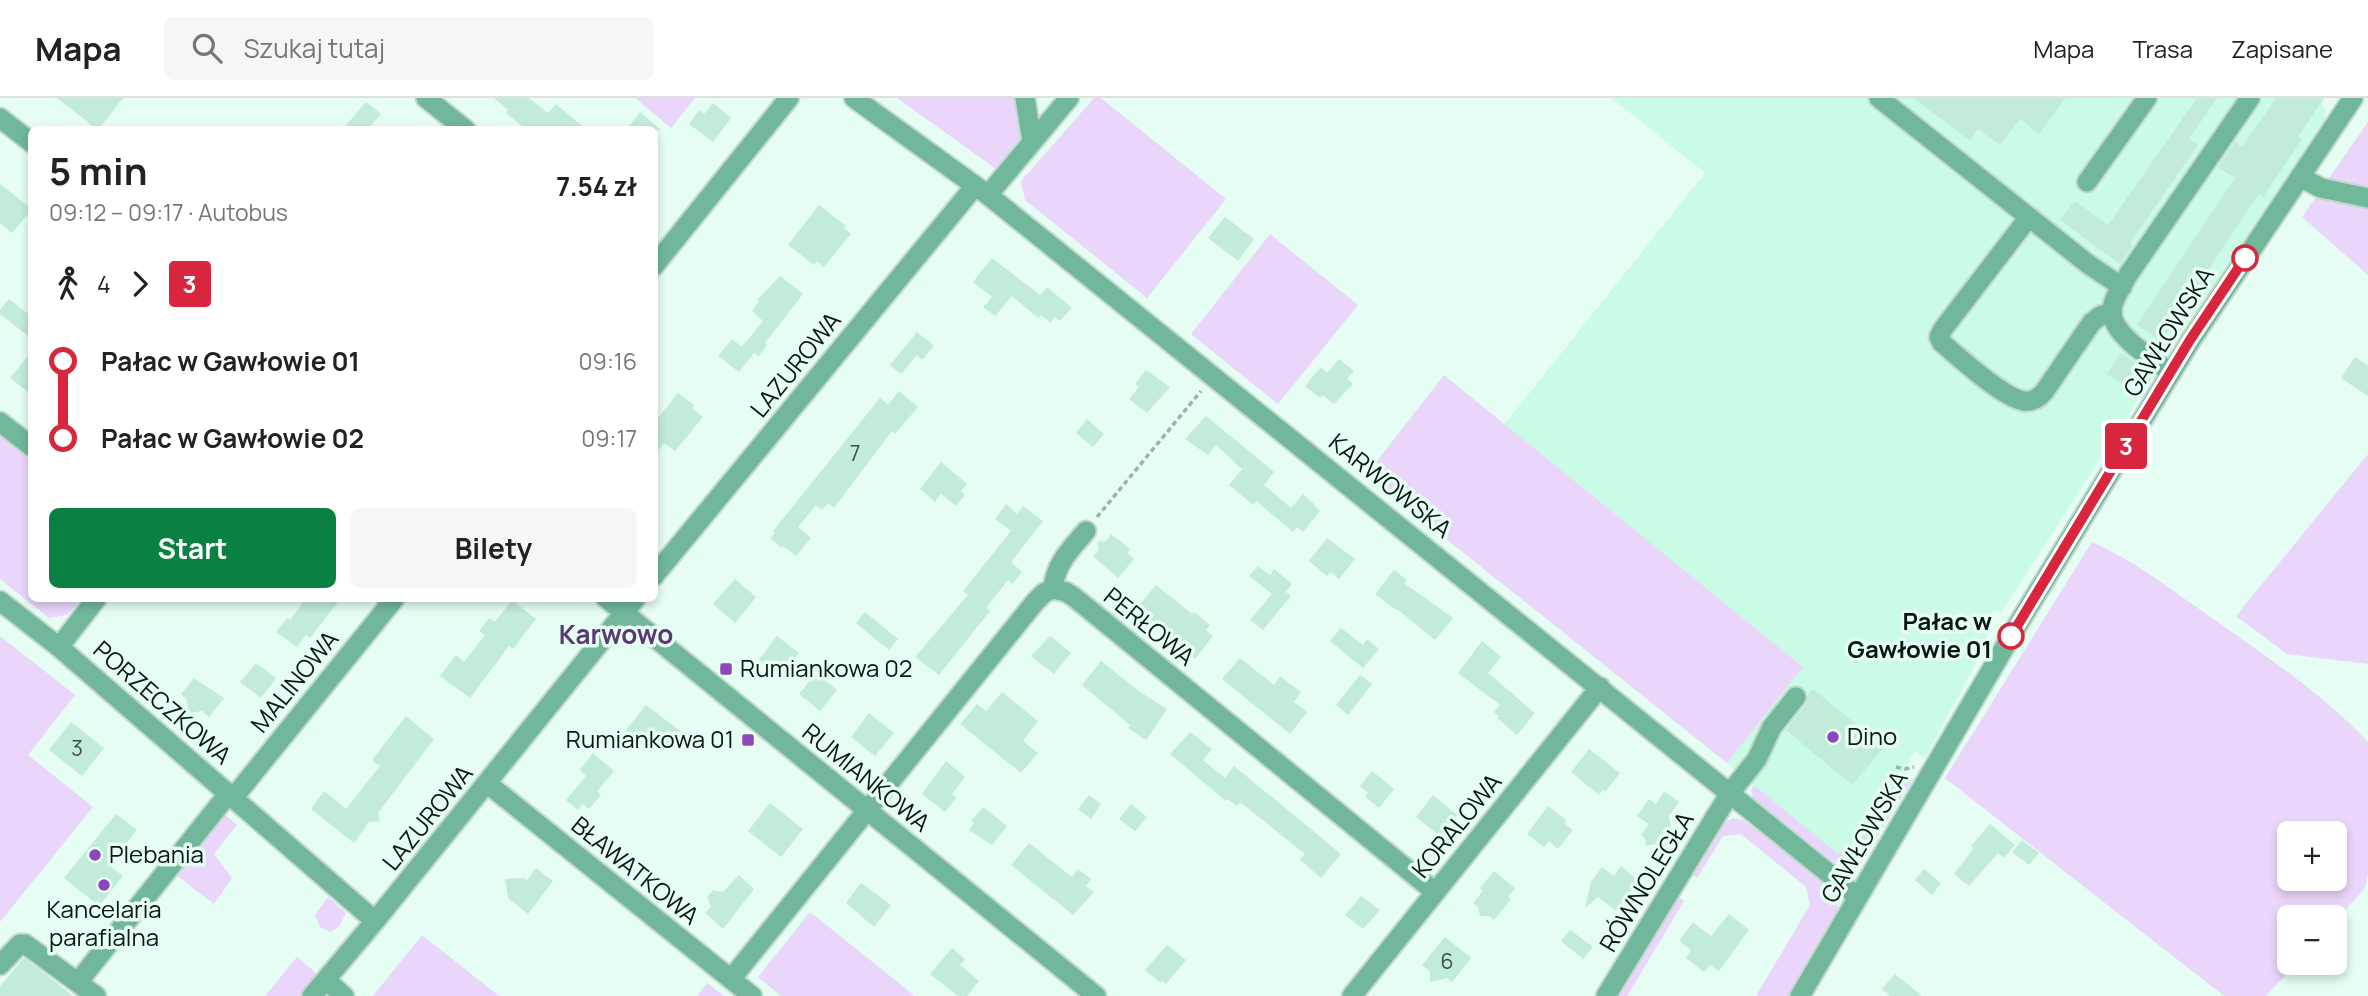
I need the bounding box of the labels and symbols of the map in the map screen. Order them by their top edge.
unlabelled marker [2232,245,2258,271]
street label: GAWŁOWSKA [2115,260,2221,402]
street label: LAZUROWA [742,304,848,424]
line badge: 3 [2103,423,2149,469]
street label: KARWOWSKA [1322,425,1459,545]
house number: 7 [850,439,860,467]
street label: PERŁOWA [1098,579,1202,673]
place label: Pałac w Gawłowie 01 [1847,604,1992,665]
district label: Karwowo [559,616,673,652]
street label: MALINOWA [243,623,345,739]
marker: Pałac w Gawłowie 01 [1998,623,2024,649]
street label: PORZECZKOWA [87,633,239,771]
place label: Rumiankowa 02 [740,651,912,684]
marker: Rumiankowa 02 [718,661,734,677]
street label: RUMIANKOWA [796,715,938,839]
place label: Dino [1847,719,1897,752]
place label: Rumiankowa 01 [566,722,734,755]
marker: Dino [1825,729,1841,745]
marker: Rumiankowa 01 [740,732,756,748]
house number: 3 [71,734,83,762]
street label: LAZUROWA [374,757,480,877]
street label: GAWŁOWSKA [1813,764,1915,908]
street label: KORALOWA [1404,766,1508,884]
street label: RÓWNOLEGŁA [1591,805,1700,957]
street label: BŁAWATKOWA [565,808,707,932]
place label: Plebania [109,837,204,870]
marker: Plebania [87,847,103,863]
marker: Kancelaria parafialna [96,877,112,893]
place label: Kancelaria parafialna [46,892,162,953]
house number: 6 [1440,947,1454,975]

